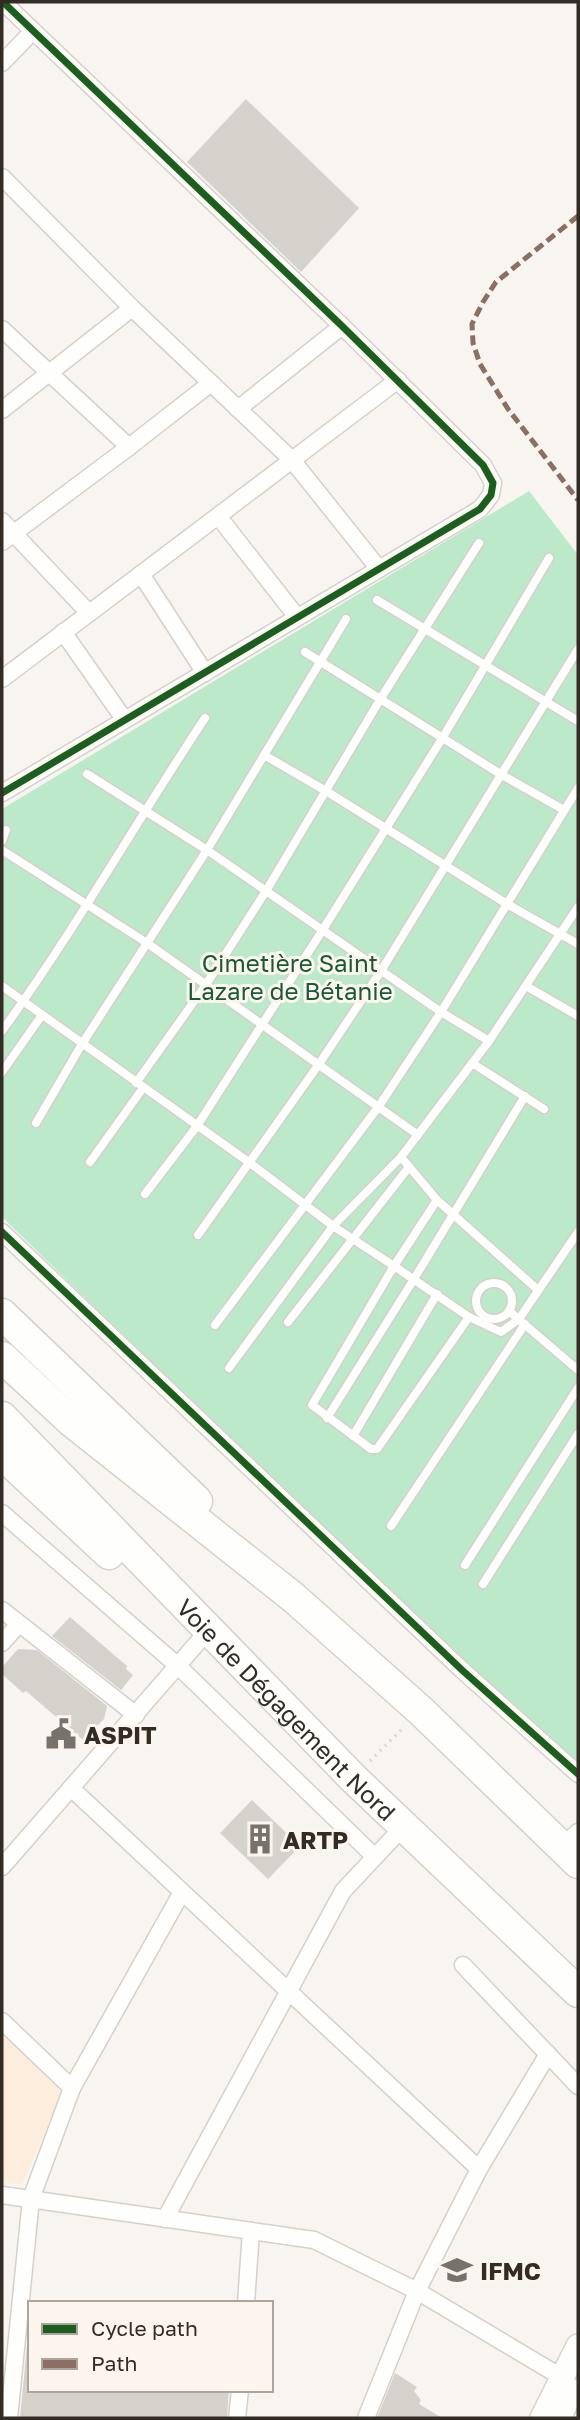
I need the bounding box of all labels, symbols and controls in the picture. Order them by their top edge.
park label: Cimetière Saint Lazare de Bétanie [187,948,393,1005]
street label: Voie de Dégagement Nord [172,1592,402,1826]
public building icon: ASPIT [44,1717,78,1751]
place label: ASPIT [84,1720,157,1749]
building icon: ARTP [243,1822,277,1856]
place label: ARTP [283,1825,348,1854]
school or university icon: IFMC [440,2253,474,2287]
place label: IFMC [480,2256,541,2285]
legend [28,2301,273,2392]
text: Cycle path [91,2315,198,2341]
text: Path [91,2350,138,2376]

